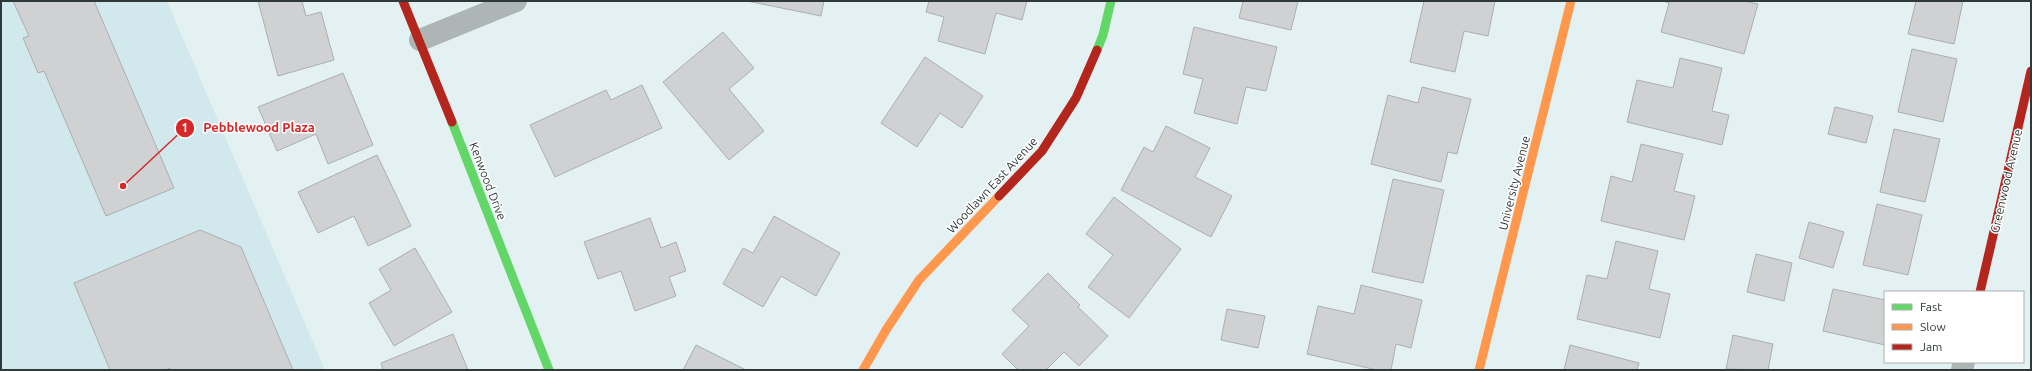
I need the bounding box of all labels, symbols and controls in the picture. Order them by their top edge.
callout: Pebblewood Plaza [175,115,323,140]
text: Pebblewood Plaza [203,120,315,134]
text: 1 [182,121,188,134]
street label: Greenwood Avenue [1988,128,2024,234]
street label: Woodlawn East Avenue [944,134,1040,236]
street label: University Avenue [1496,134,1532,232]
street label: Kenwood Drive [467,140,509,222]
legend [1884,291,2024,363]
text: Fast [1920,300,1942,313]
text: Slow [1920,320,1946,333]
text: Jam [1920,340,1942,353]

